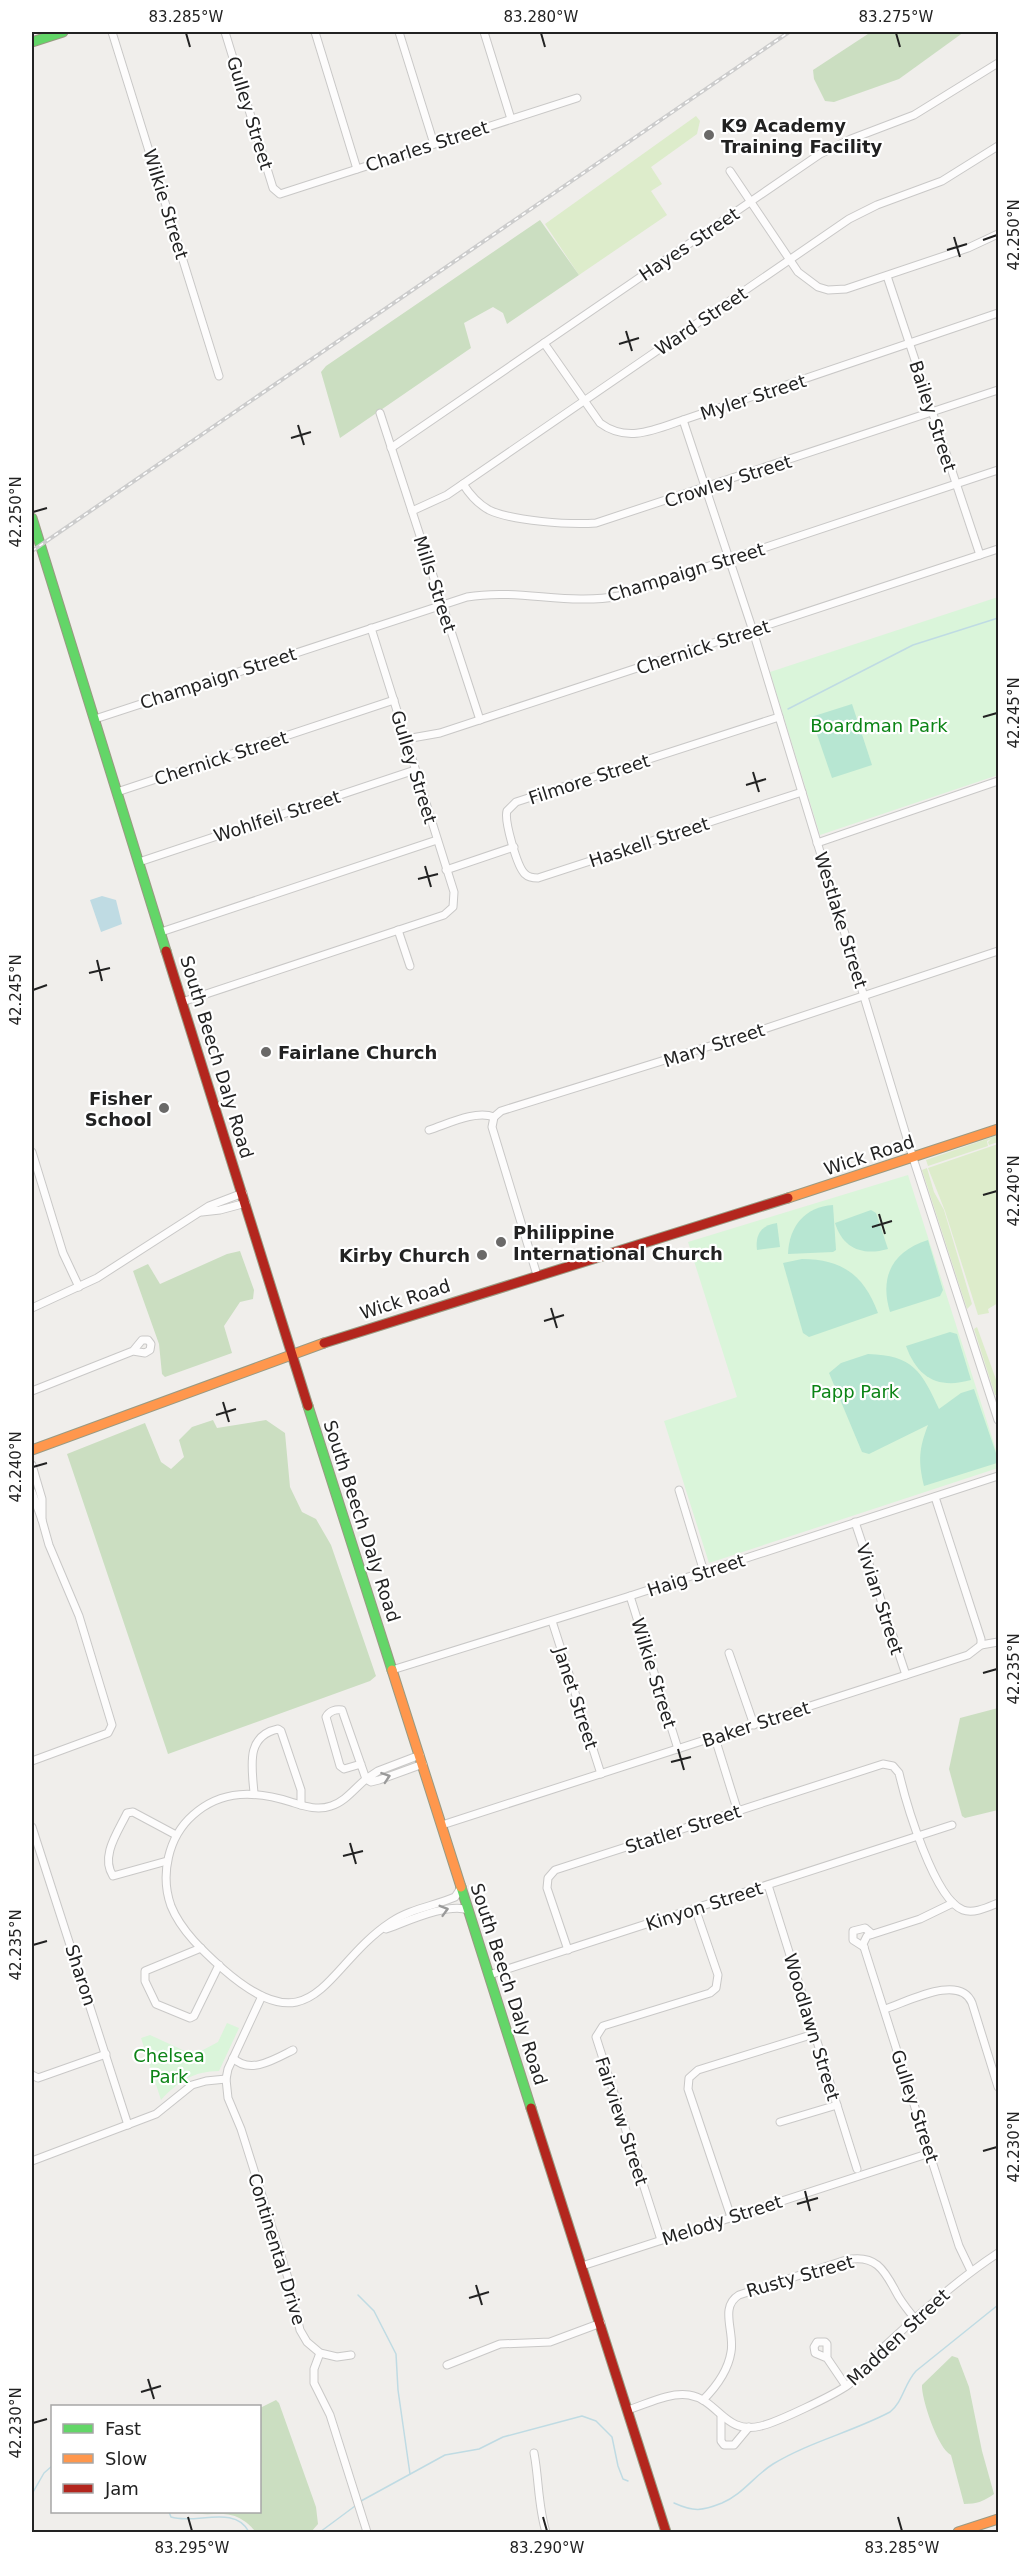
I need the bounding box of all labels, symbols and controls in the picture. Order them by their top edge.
text: 83.285°W [149,8,224,26]
text: 83.280°W [504,8,579,26]
text: 83.275°W [859,8,934,26]
street label: Gulley Street [223,54,277,172]
place label: K9 Academy Training Facility [721,115,883,157]
street label: Charles Street [363,116,491,176]
marker: K9 Academy Training Facility [702,128,716,142]
street label: Wilkie Street [139,146,193,262]
text: 42.250°N [1005,199,1023,271]
street label: Hayes Street [635,203,743,285]
street label: Ward Street [651,282,751,360]
street label: Bailey Street [905,358,961,474]
street label: Myler Street [697,370,809,424]
street label: Crowley Street [662,451,794,511]
text: 42.250°N [7,476,25,548]
street label: Mills Street [410,533,460,635]
street label: Champaign Street [605,538,767,606]
street label: Chernick Street [634,615,772,679]
street label: Champaign Street [137,643,299,713]
text: 42.245°N [1005,677,1023,749]
street label: Gulley Street [387,708,441,826]
park label: Boardman Park [810,715,948,736]
street label: Chernick Street [152,726,290,790]
street label: Filmore Street [526,750,652,808]
street label: Wohlfeil Street [211,786,343,846]
street label: Haskell Street [586,813,712,871]
street label: Westlake Street [810,849,872,991]
street label: South Beech Daly Road [176,953,258,1161]
text: 42.245°N [7,954,25,1026]
street label: Mary Street [661,1019,767,1071]
place label: Fairlane Church [278,1042,437,1063]
marker: Fairlane Church [259,1045,273,1059]
place label: Fisher School [85,1088,152,1130]
marker: Fisher School [157,1101,171,1115]
street label: Wick Road [821,1131,917,1179]
text: 42.240°N [1005,1155,1023,1227]
place label: Philippine International Church [513,1222,723,1264]
marker: Philippine International Church [494,1235,508,1249]
place label: Kirby Church [339,1245,470,1266]
marker: Kirby Church [475,1248,489,1262]
street label: Wick Road [357,1275,453,1323]
park label: Papp Park [811,1381,900,1402]
street label: South Beech Daly Road [319,1417,405,1625]
text: 42.240°N [7,1431,25,1503]
street label: Vivian Street [852,1541,908,1657]
street label: Haig Street [645,1549,747,1601]
street label: Wilkie Street [627,1615,681,1731]
text: 42.235°N [1005,1633,1023,1705]
street label: Janet Street [549,1643,602,1752]
street label: Baker Street [699,1697,813,1751]
one-way arrow [380,1772,391,1785]
street label: Statler Street [622,1800,744,1858]
street label: Kinyon Street [643,1877,765,1935]
street label: South Beech Daly Road [466,1880,552,2088]
one-way arrow [438,1905,449,1917]
text: 42.235°N [7,1909,25,1981]
street label: Sharon [61,1942,101,2008]
street label: Woodlawn Street [780,1951,844,2103]
park label: Chelsea Park [133,2045,205,2087]
street label: Gulley Street [887,2047,943,2165]
street label: Fairview Street [591,2054,653,2188]
text: 42.230°N [1005,2111,1023,2183]
street label: Continental Drive [244,2171,310,2327]
street label: Melody Street [659,2191,785,2249]
street label: Rusty Street [744,2251,856,2301]
street label: Madden Street [842,2284,954,2390]
text: 42.230°N [7,2387,25,2459]
legend [51,2405,261,2513]
text: Fast [105,2418,141,2439]
text: Slow [105,2448,147,2469]
text: Jam [104,2478,139,2499]
text: 83.295°W [155,2539,230,2557]
text: 83.290°W [510,2539,585,2557]
text: 83.285°W [865,2539,940,2557]

